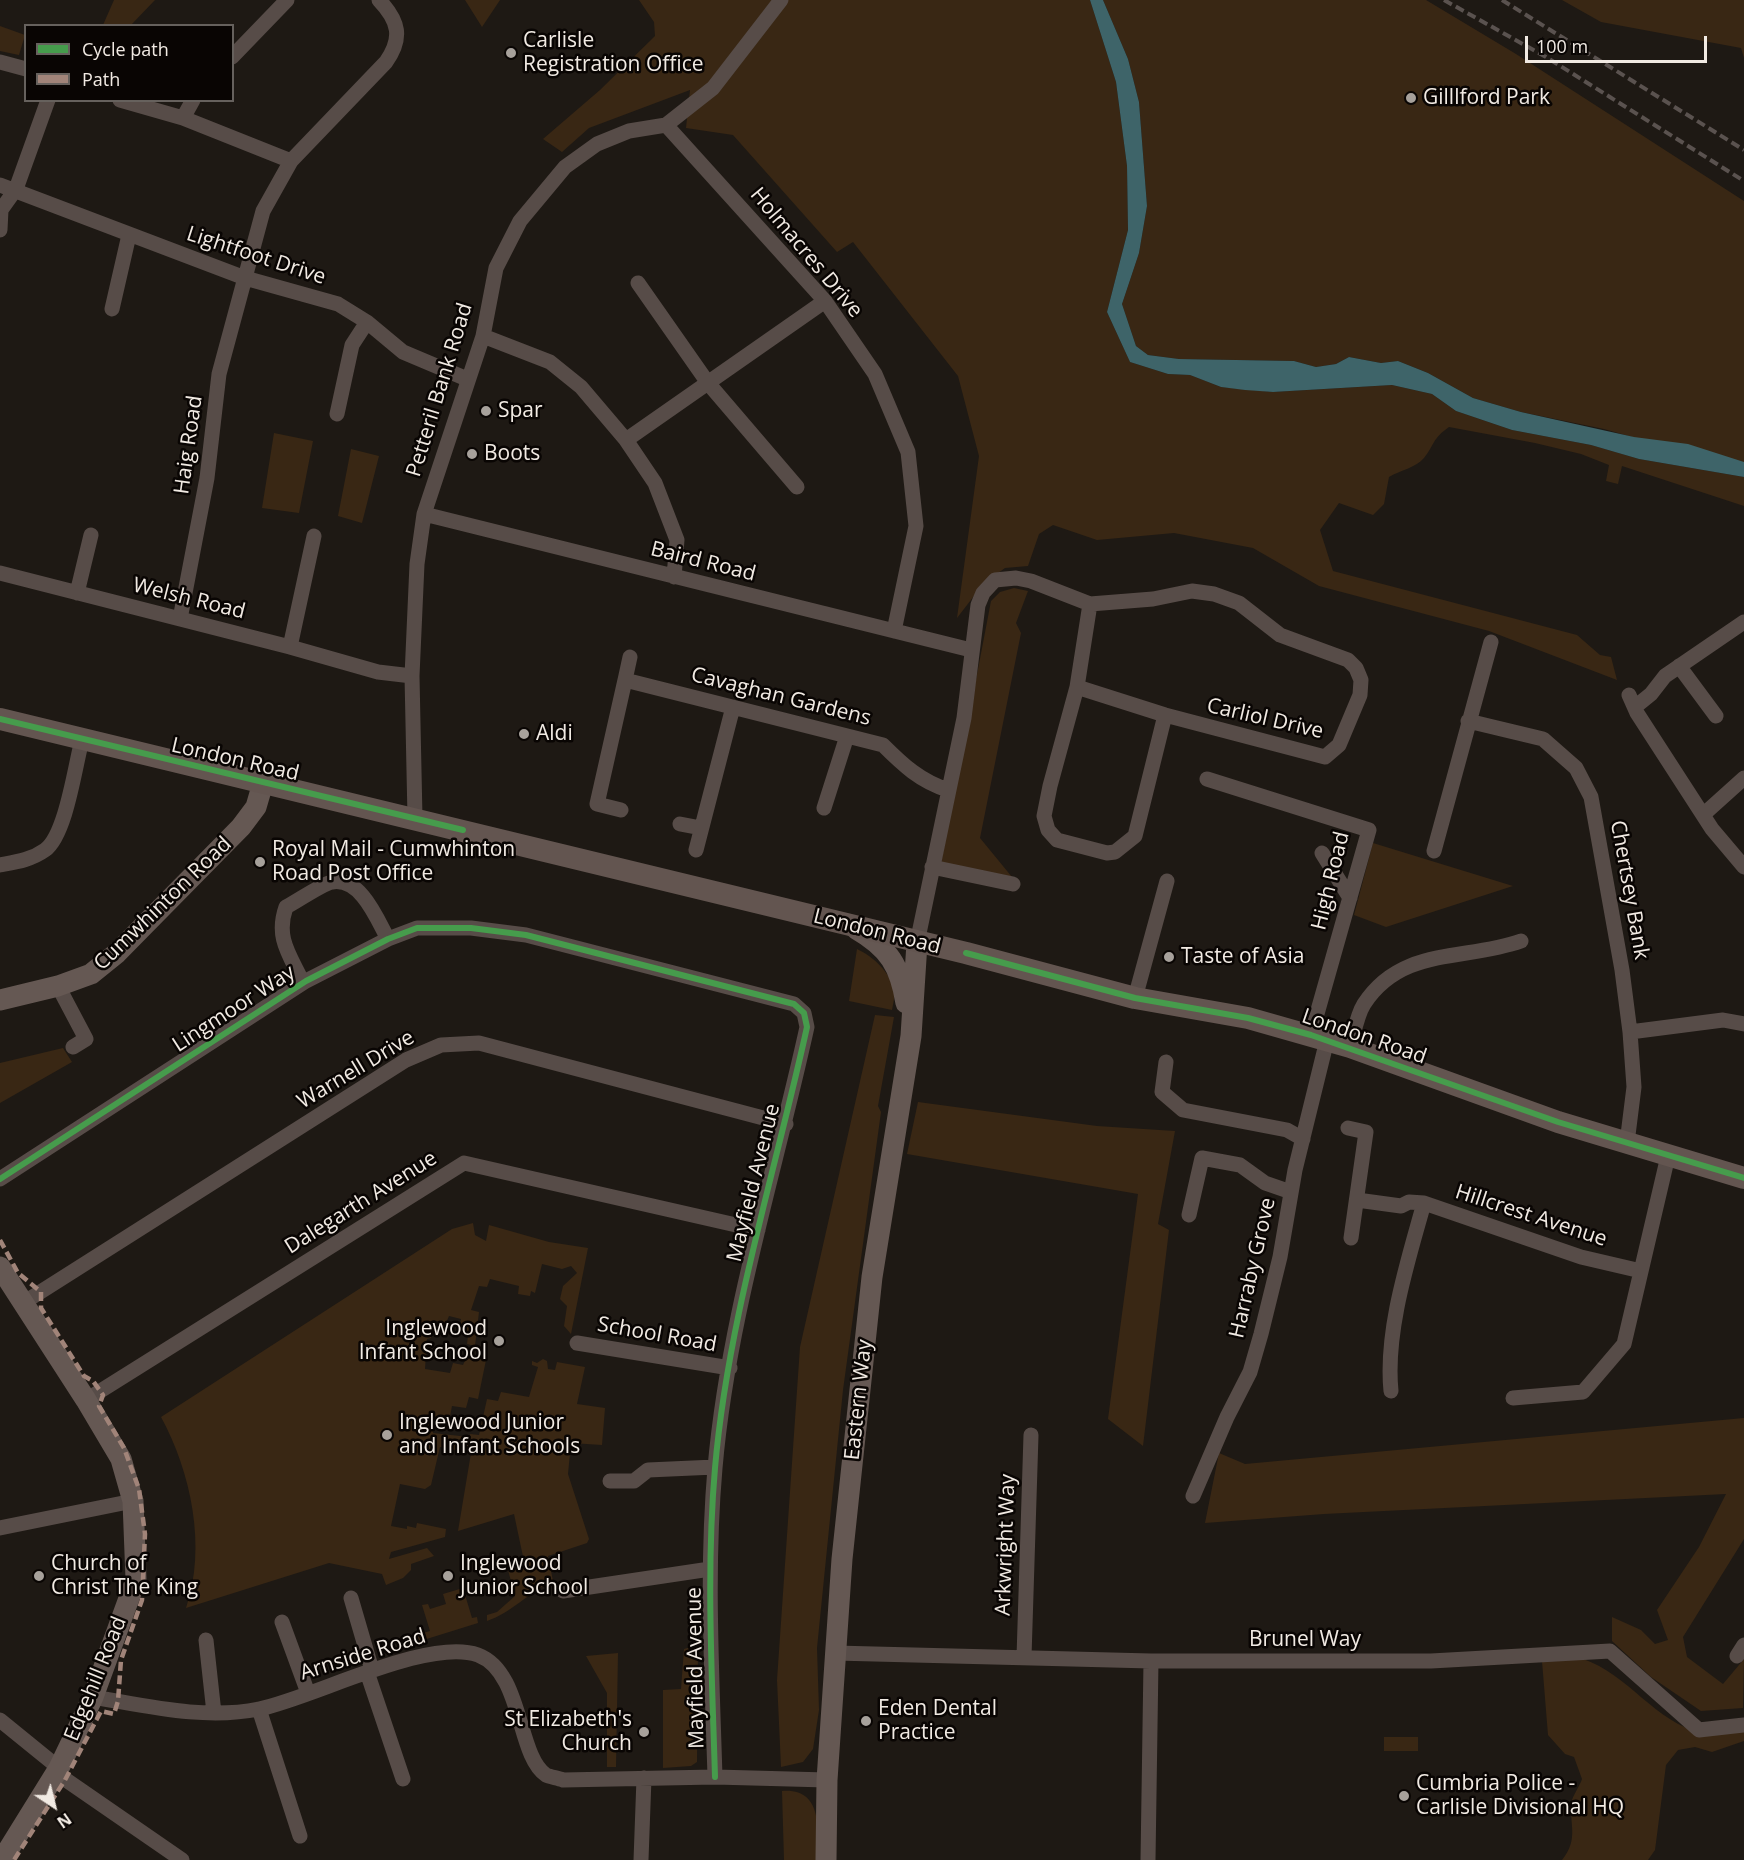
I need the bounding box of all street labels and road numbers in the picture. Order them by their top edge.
street label: Holmacres Drive [744,183,868,323]
street label: Lightfoot Drive [183,222,329,290]
street label: Petteril Bank Road [402,300,478,480]
street label: Haig Road [170,394,208,496]
street label: Baird Road [648,537,758,587]
street label: Welsh Road [130,573,248,625]
street label: Cavaghan Gardens [688,662,874,732]
street label: Carliol Drive [1204,693,1326,745]
street label: London Road [169,733,301,787]
street label: Chertsey Bank [1604,818,1654,962]
street label: High Road [1307,829,1355,933]
street label: Cumwhinton Road [89,832,237,976]
street label: London Road [811,904,943,960]
street label: Lingmoor Way [168,960,300,1058]
street label: London Road [1298,1004,1430,1070]
street label: Warnell Drive [293,1025,419,1115]
street label: Mayfield Avenue [722,1101,786,1265]
street label: Dalegarth Avenue [280,1146,442,1260]
street label: Hillcrest Avenue [1452,1180,1610,1252]
street label: Harraby Grove [1225,1195,1281,1341]
street label: School Road [595,1312,719,1358]
street label: Eastern Way [840,1338,878,1462]
street label: Arkwright Way [991,1474,1021,1616]
street label: Mayfield Avenue [682,1587,710,1749]
street label: Edgehill Road [60,1613,132,1745]
street label: Arnside Road [297,1624,429,1686]
street label: Brunel Way [1249,1627,1361,1653]

